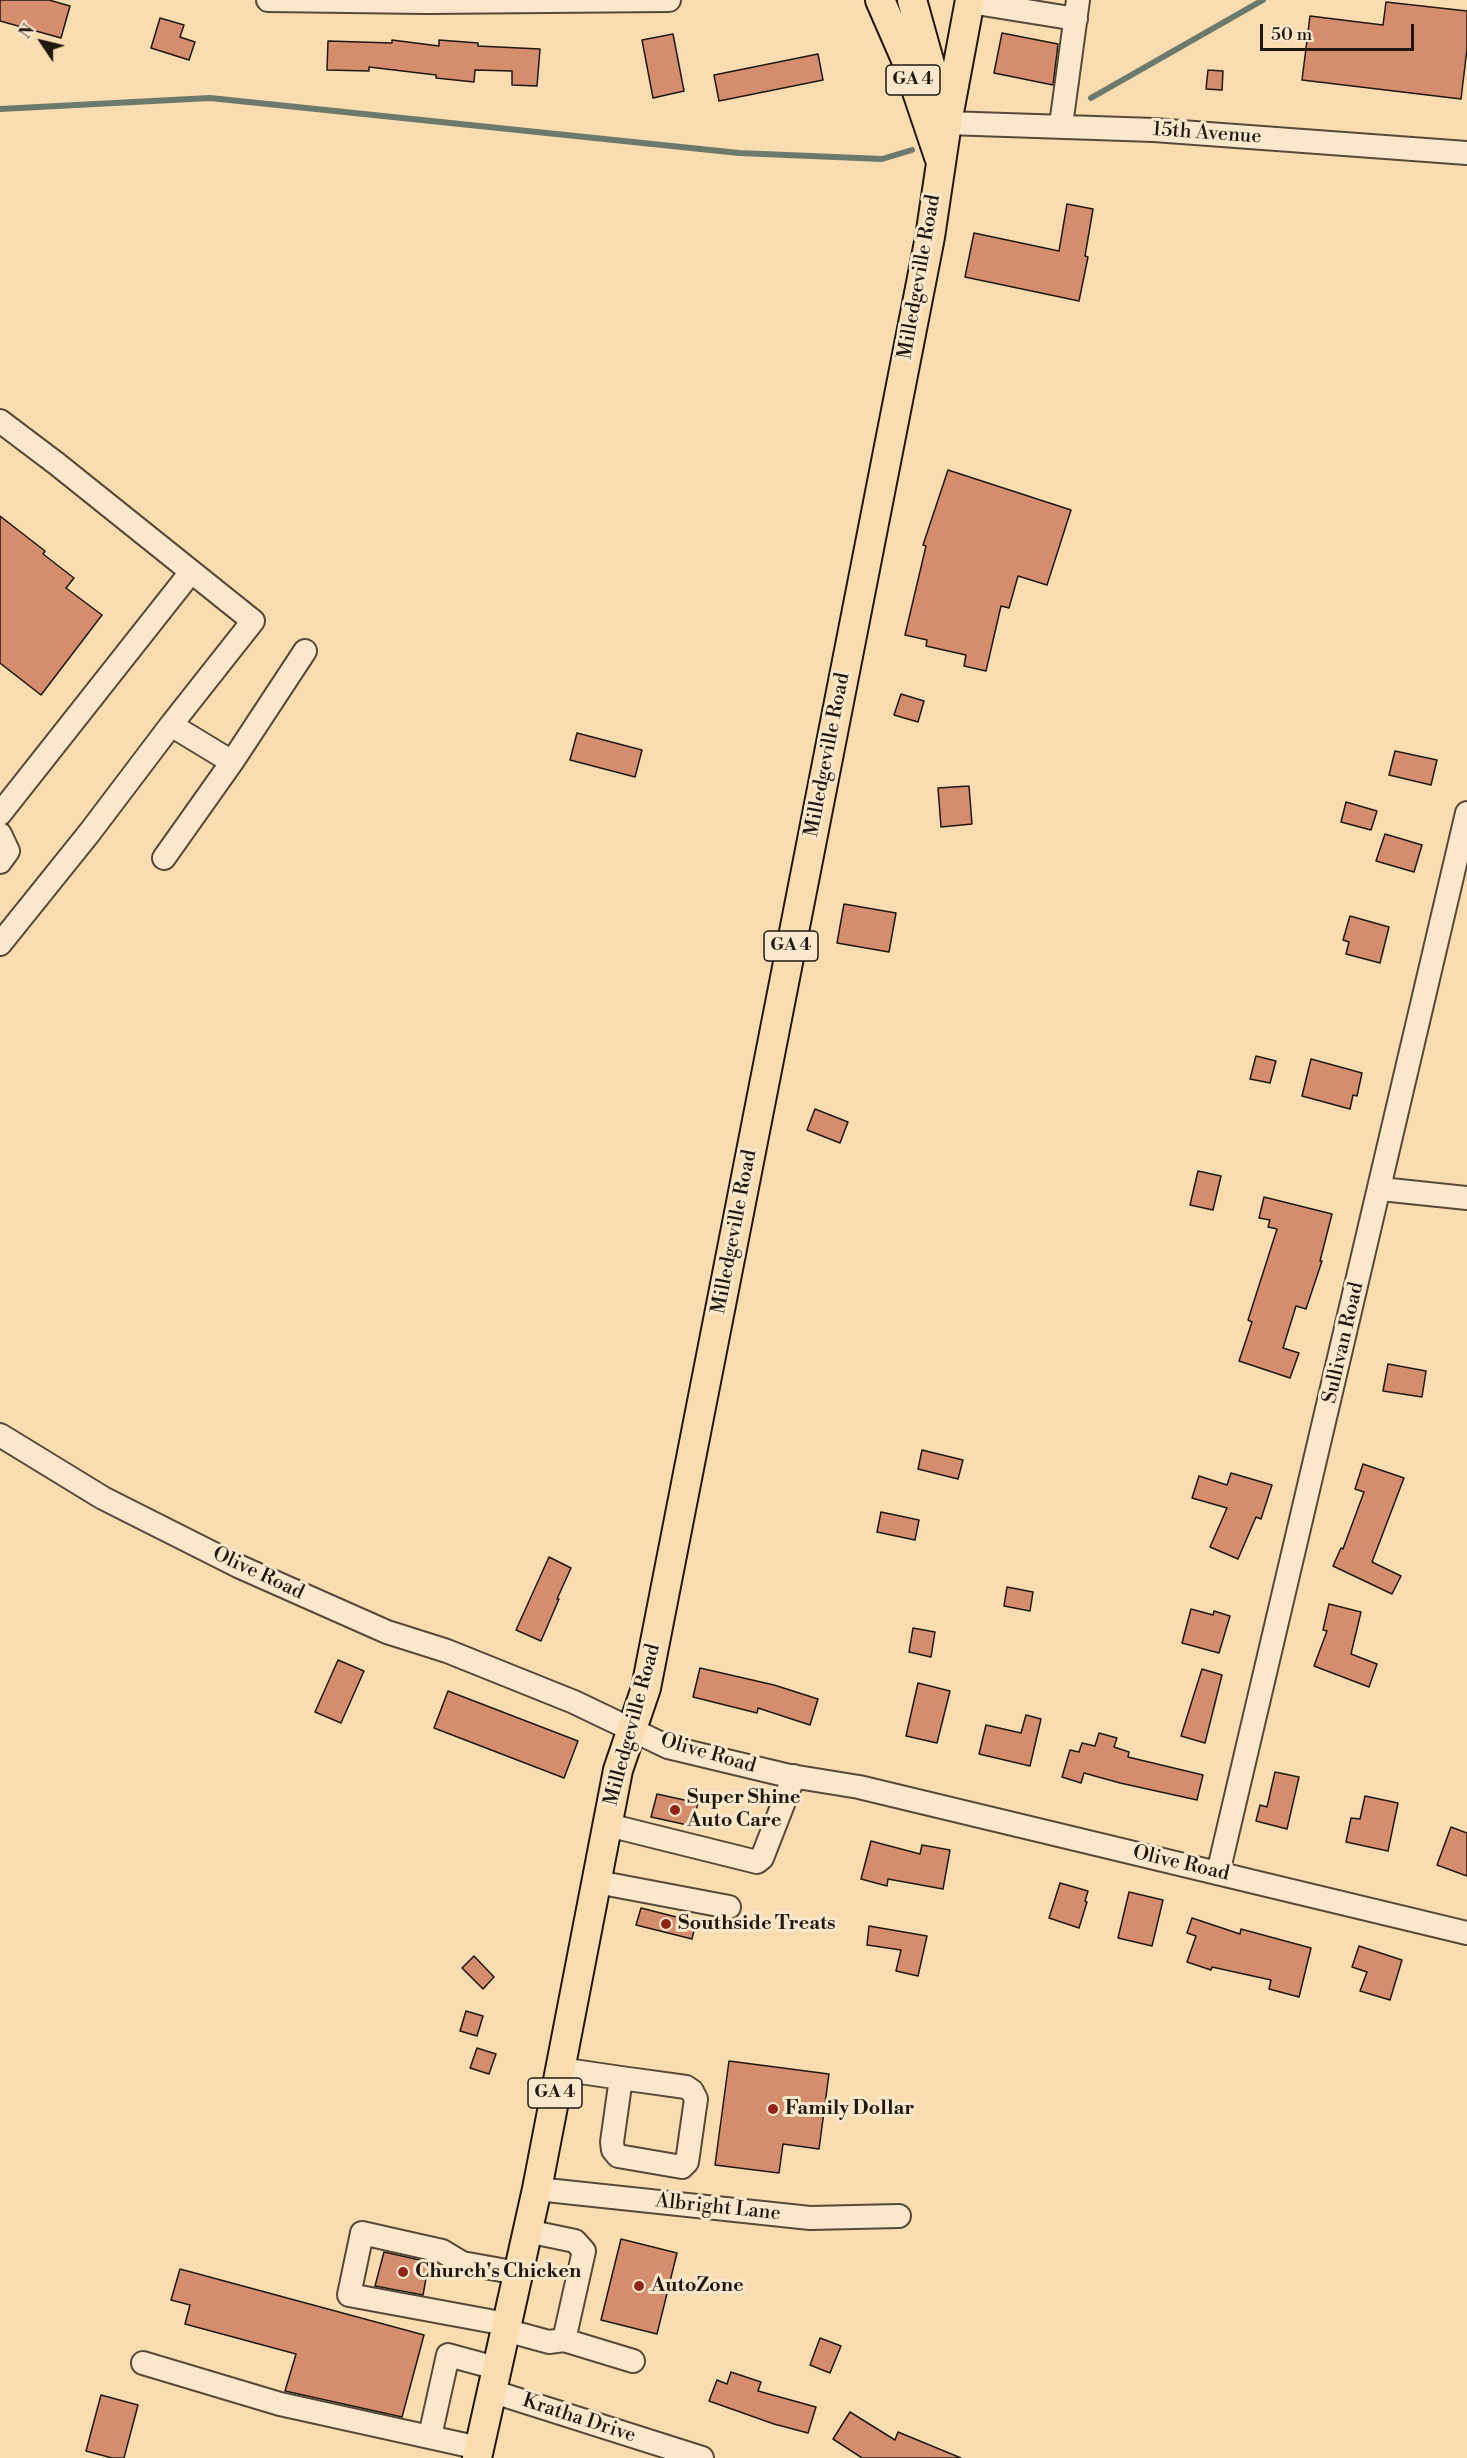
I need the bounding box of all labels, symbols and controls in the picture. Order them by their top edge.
north arrow [12,12,72,72]
scale bar [1263,12,1418,50]
text: N [15,21,39,43]
text: 50 m [1271,23,1312,46]
road number: GA 4 [886,65,940,95]
street label: 15th Avenue [1152,118,1262,150]
street label: Milledgeville Road [894,193,946,361]
street label: Milledgeville Road [800,671,856,839]
road number: GA 4 [764,931,818,961]
street label: Milledgeville Road [707,1148,763,1316]
street label: Sullivan Road [1318,1280,1370,1406]
street label: Olive Road [208,1542,308,1606]
street label: Milledgeville Road [600,1641,666,1809]
street label: Olive Road [657,1729,759,1779]
place label: Super Shine Auto Care [687,1786,801,1833]
marker: Super Shine Auto Care [668,1803,682,1817]
street label: Olive Road [1130,1841,1232,1887]
place label: Southside Treats [678,1912,836,1936]
marker: Southside Treats [659,1917,673,1931]
road number: GA 4 [528,2078,582,2108]
place label: Family Dollar [785,2097,914,2121]
marker: Family Dollar [766,2102,780,2116]
street label: Albright Lane [654,2190,782,2226]
place label: Church's Chicken [415,2260,581,2284]
marker: Church's Chicken [396,2265,410,2279]
place label: AutoZone [651,2274,744,2298]
marker: AutoZone [632,2279,646,2293]
street label: Kratha Drive [519,2389,639,2449]

